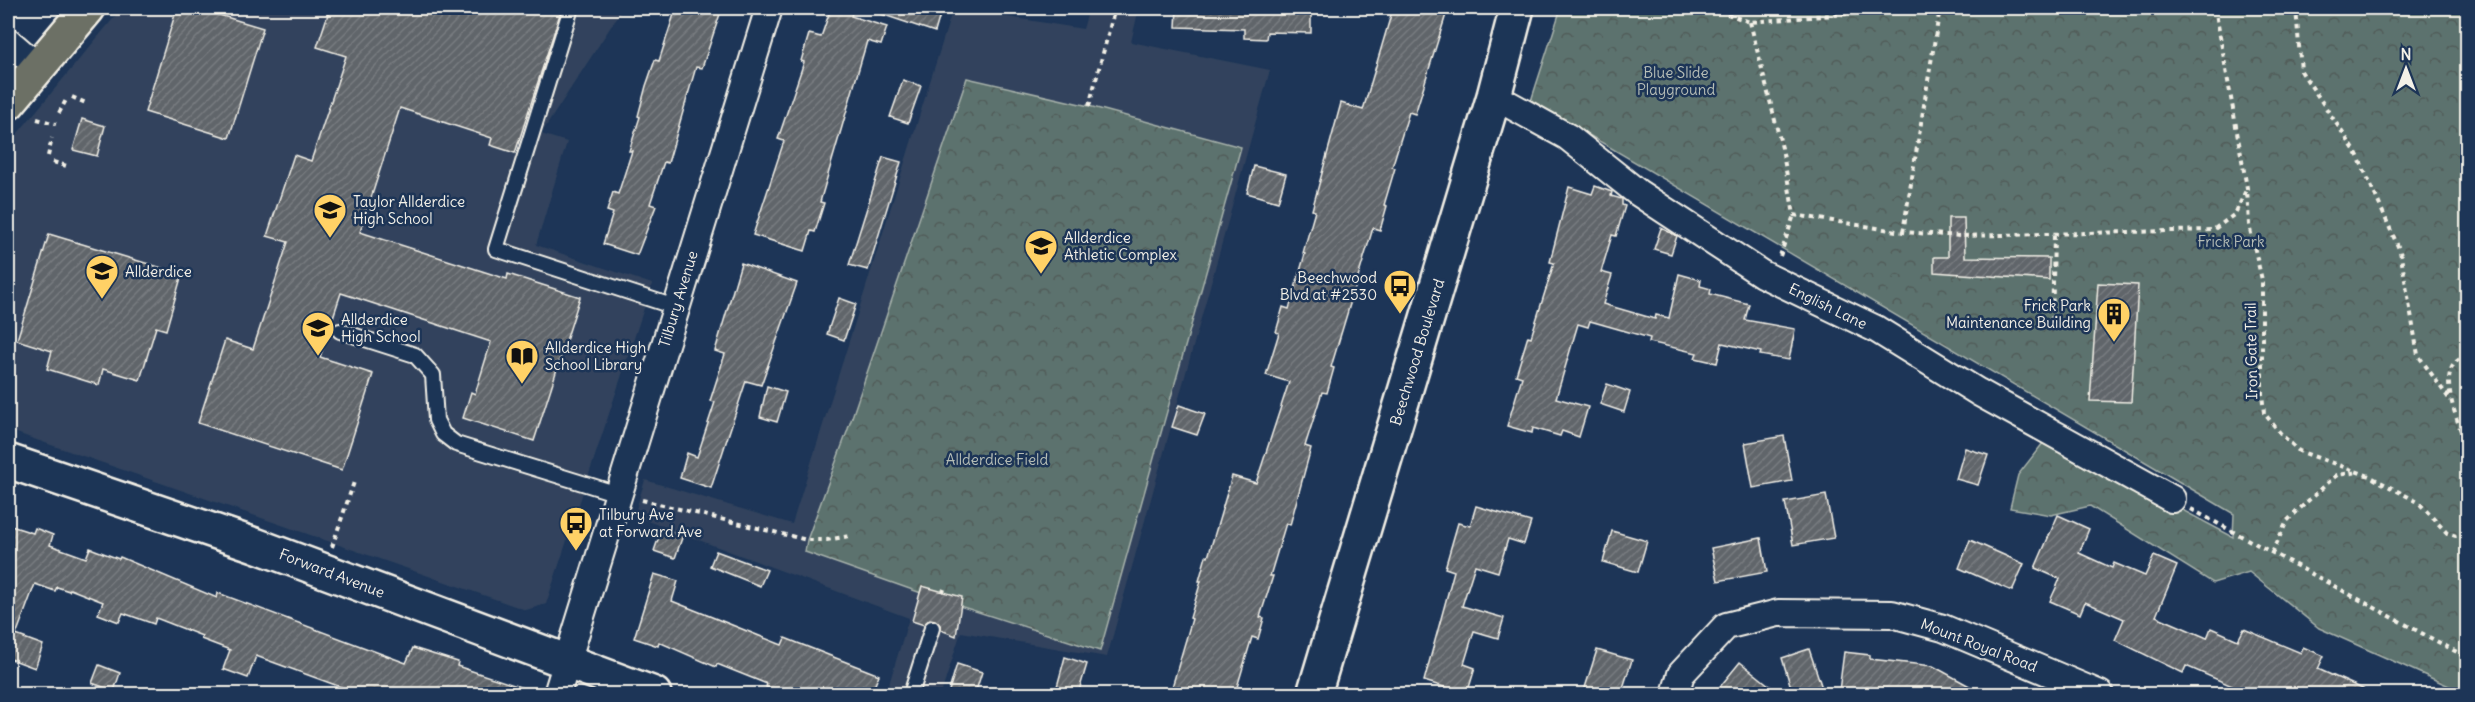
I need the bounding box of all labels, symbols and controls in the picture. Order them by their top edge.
north arrow [2376,39,2436,99]
text: N [2400,44,2412,64]
park label: Blue Slide Playground [1637,63,1715,99]
school or university icon: Taylor Allderdice High School [312,192,348,239]
place label: Taylor Allderdice High School [353,192,465,228]
school or university icon: Allderdice Athletic Complex [1023,228,1059,275]
place label: Allderdice Athletic Complex [1064,228,1178,264]
park label: Frick Park [2197,232,2265,251]
street label: Tilbury Avenue [654,248,702,350]
school or university icon: Allderdice [84,253,120,300]
place label: Allderdice [125,262,192,281]
place label: Beechwood Blvd at #2530 [1280,268,1377,304]
bus stop icon: Beechwood Blvd at #2530 [1382,268,1418,315]
street label: Beechwood Boulevard [1386,276,1448,428]
street label: English Lane [1786,279,1870,333]
place label: Frick Park Maintenance Building [1946,296,2091,332]
building icon: Frick Park Maintenance Building [2096,296,2132,343]
street label: Iron Gate Trail [2241,302,2261,400]
school or university icon: Allderdice High School [300,310,336,357]
place label: Allderdice High School [341,310,421,346]
library icon: Allderdice High School Library [504,338,540,385]
place label: Allderdice High School Library [545,338,647,374]
park label: Allderdice Field [946,450,1048,469]
bus stop icon: Tilbury Ave at Forward Ave [558,505,594,552]
place label: Tilbury Ave at Forward Ave [599,505,702,541]
street label: Forward Avenue [277,544,387,602]
street label: Mount Royal Road [1918,614,2040,676]

